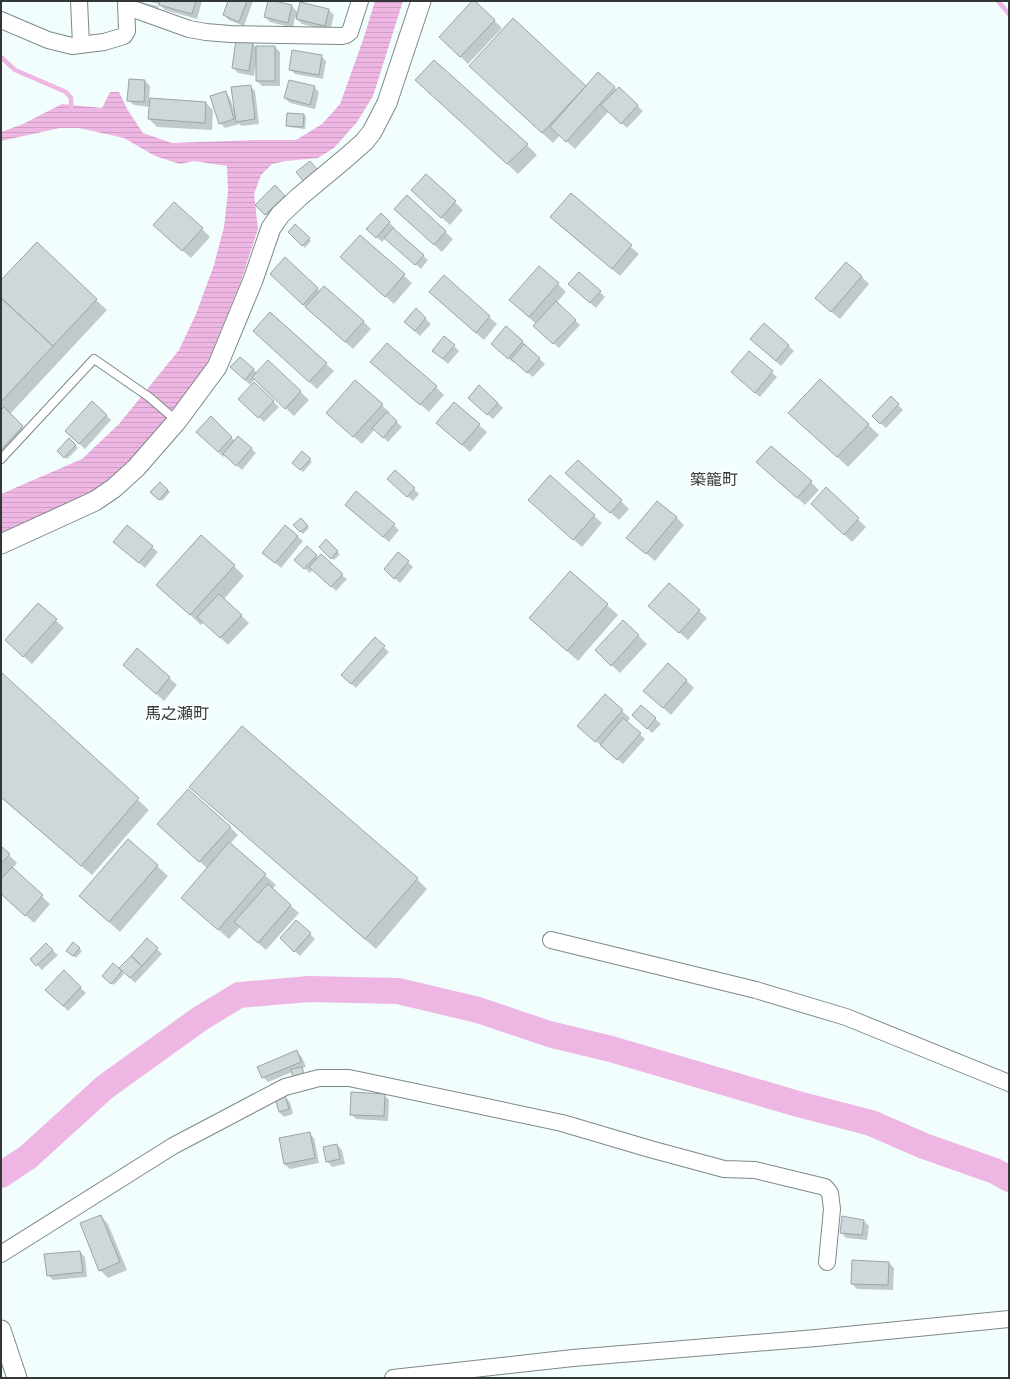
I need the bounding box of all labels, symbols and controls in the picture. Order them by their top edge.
district label: 築籠町 [690,471,738,488]
district label: 馬之瀬町 [145,706,209,722]

